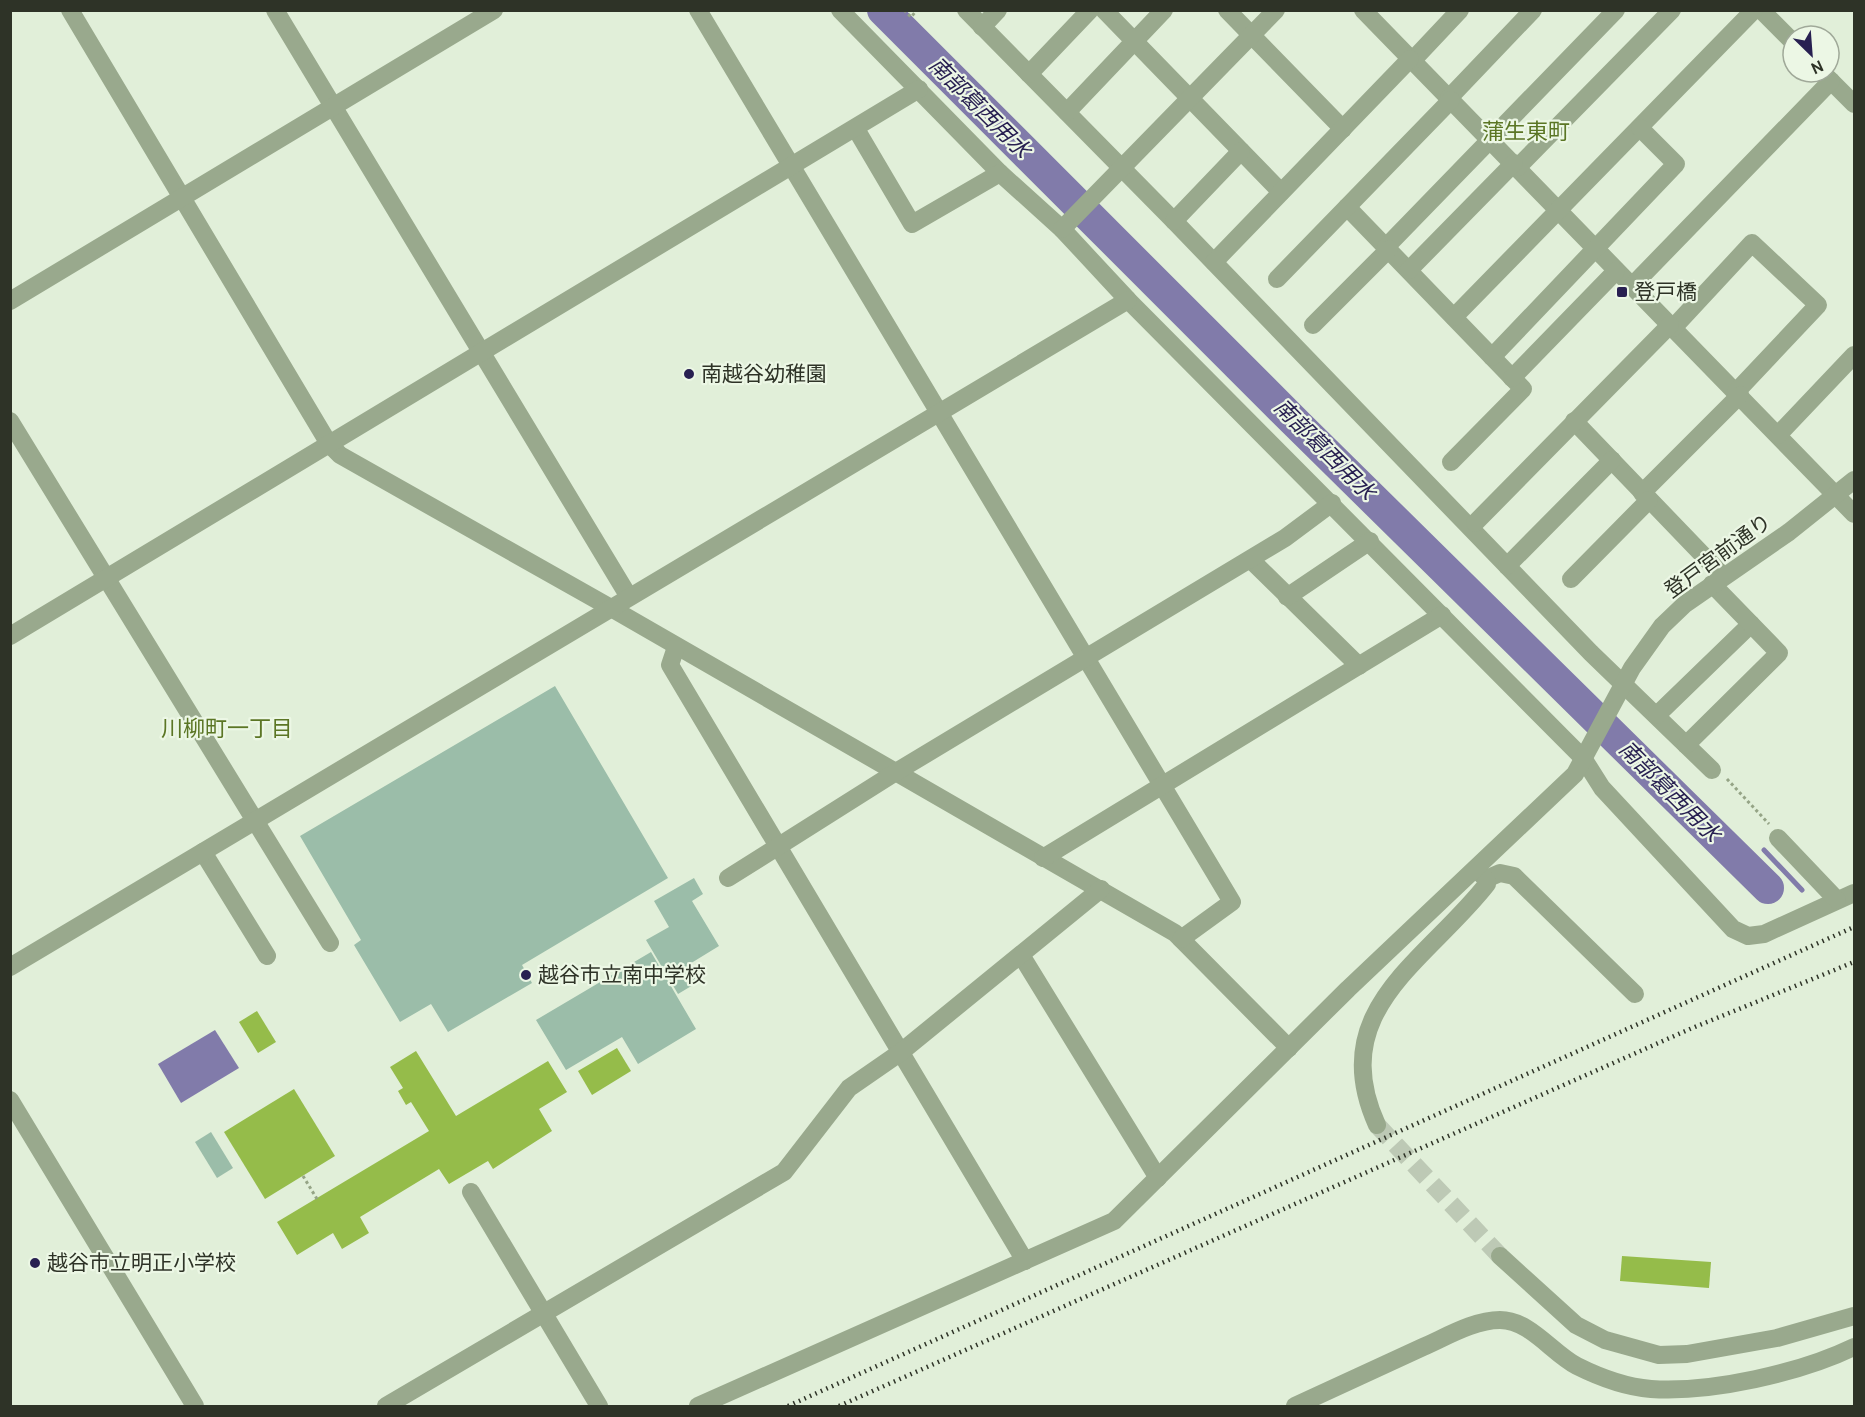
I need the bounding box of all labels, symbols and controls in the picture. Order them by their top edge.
north arrow [1781,24,1841,84]
water label: 南部葛西用水 [923,51,1037,165]
text: N [1808,56,1826,78]
district label: 蒲生東町 [1482,118,1570,145]
place label: 登戸橋 [1634,279,1697,304]
marker: 登戸橋 [1615,285,1629,299]
place label: 南越谷幼稚園 [701,361,827,386]
marker: 南越谷幼稚園 [682,367,696,381]
water label: 南部葛西用水 [1268,393,1382,507]
street label: 登戸宮前通り [1659,508,1776,603]
district label: 川柳町一丁目 [161,715,293,742]
water label: 南部葛西用水 [1613,735,1727,849]
place label: 越谷市立南中学校 [538,962,706,987]
marker: 越谷市立南中学校 [519,968,533,982]
place label: 越谷市立明正小学校 [47,1250,236,1275]
marker: 越谷市立明正小学校 [28,1256,42,1270]

